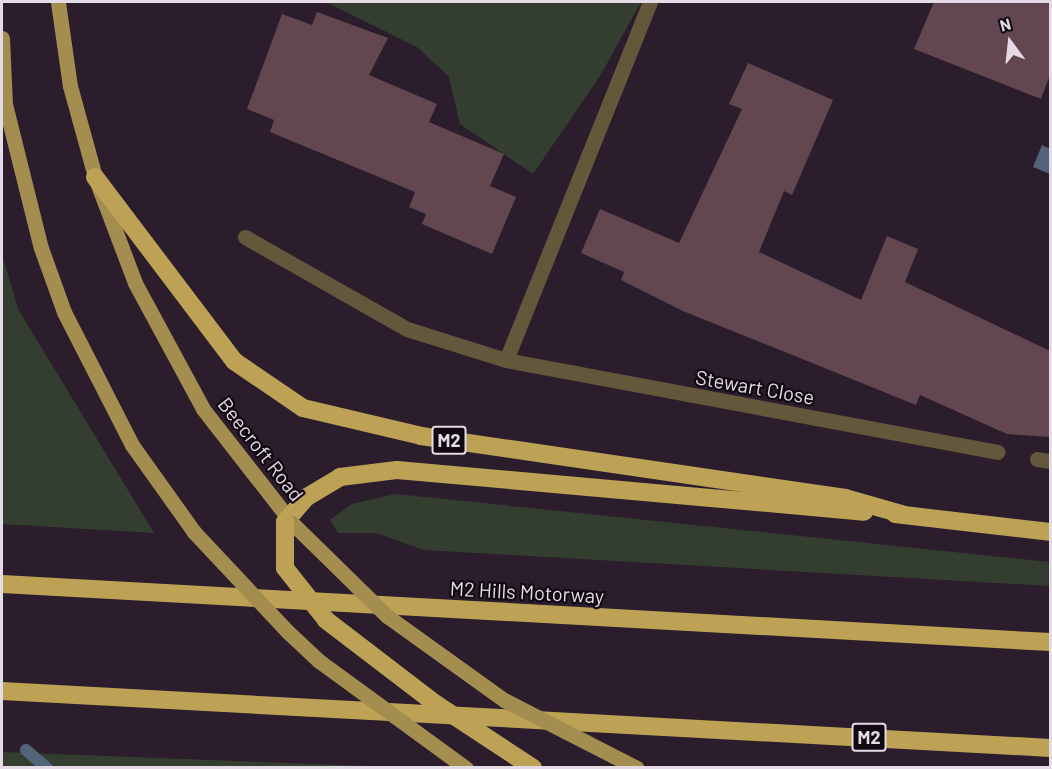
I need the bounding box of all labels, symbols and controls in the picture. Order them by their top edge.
north arrow [980,12,1040,72]
text: N [998,14,1013,35]
street label: Stewart Close [694,365,816,409]
street label: Beecroft Road [213,392,309,506]
road number: M2 [431,425,467,455]
street label: M2 Hills Motorway [449,576,605,608]
road number: M2 [851,722,887,752]

